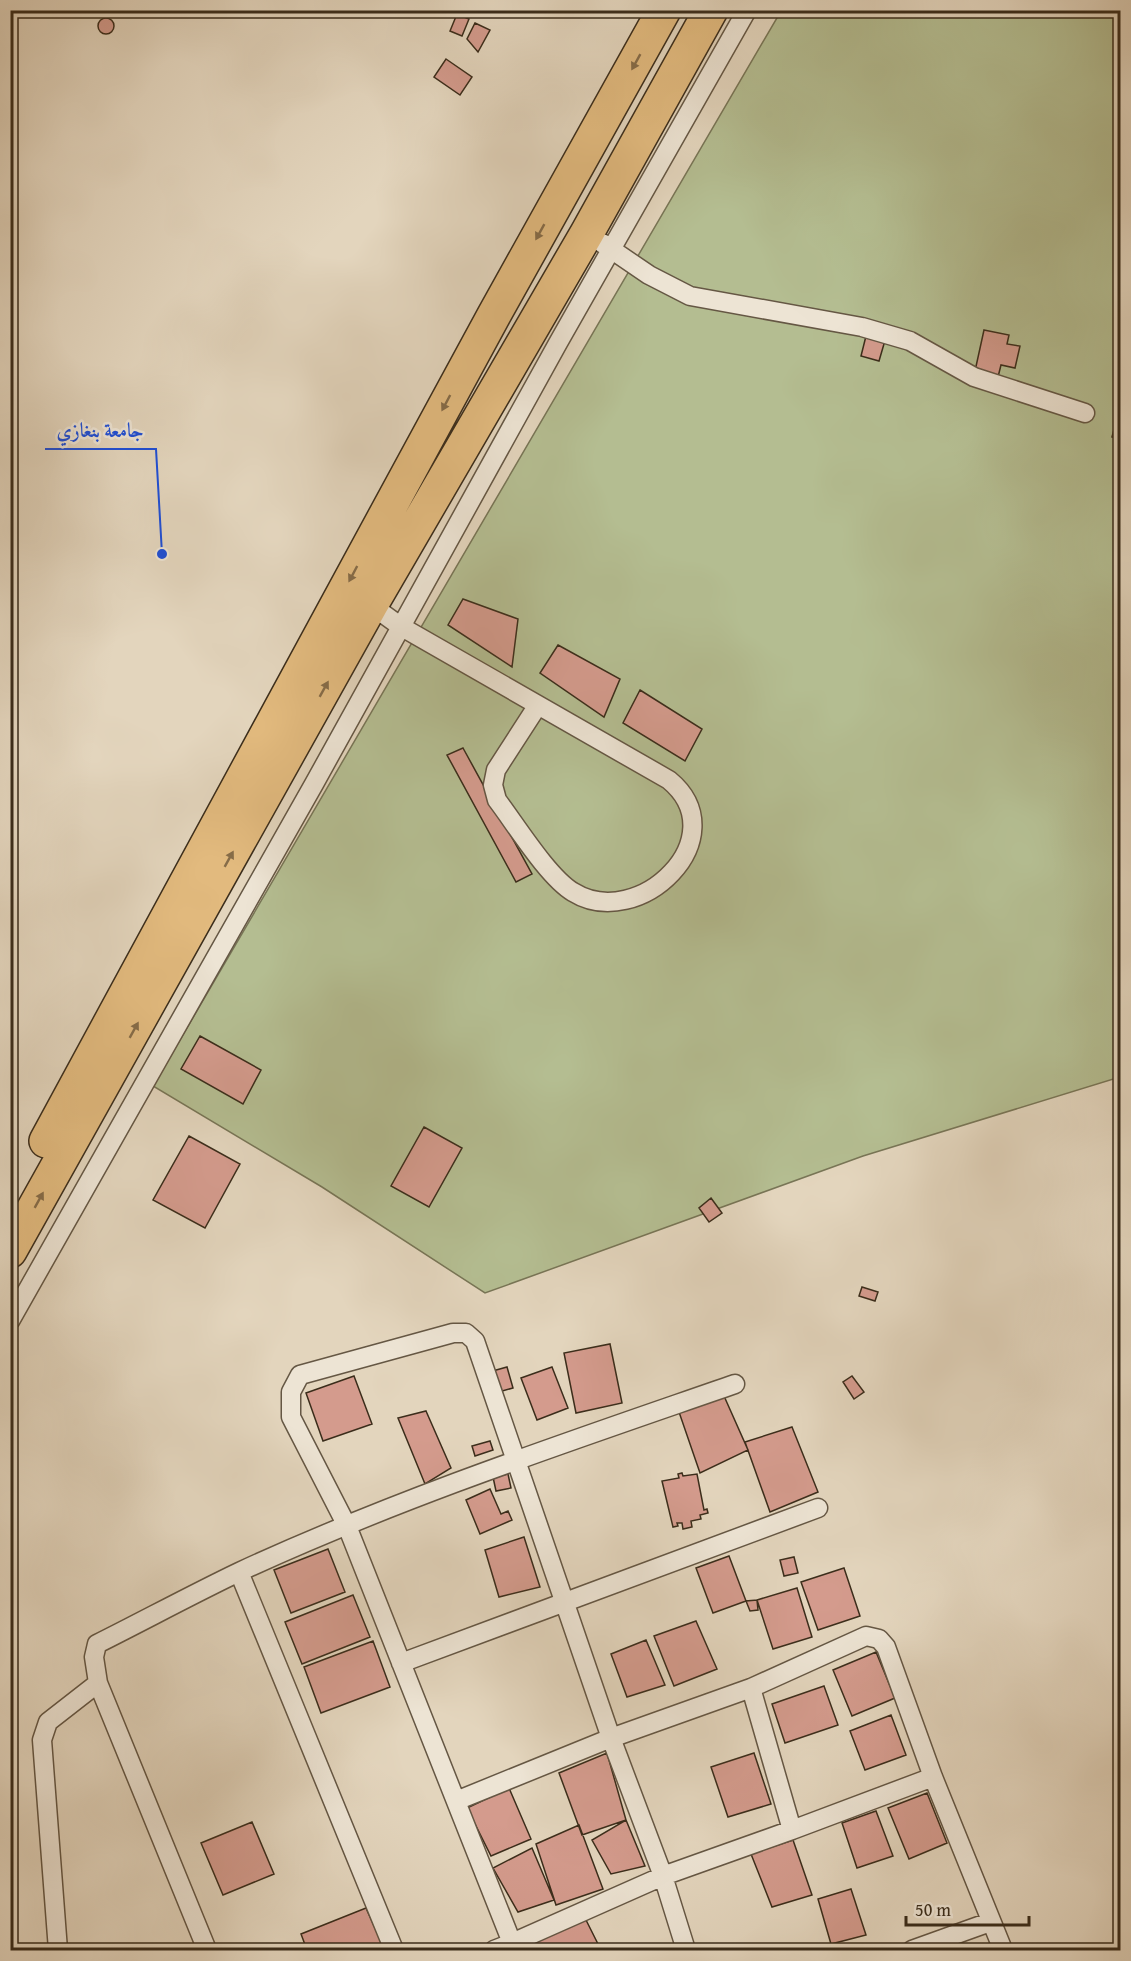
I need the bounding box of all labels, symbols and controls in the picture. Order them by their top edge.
one-way arrow [631,53,641,70]
one-way arrow [535,224,545,241]
one-way arrow [441,394,451,411]
callout: جامعة بنغازي [45,411,156,449]
text: جامعة بنغازي [56,415,144,447]
one-way arrow [348,566,358,583]
one-way arrow [319,680,329,697]
one-way arrow [224,851,234,868]
one-way arrow [129,1021,139,1038]
one-way arrow [34,1191,44,1208]
scale bar [906,1889,1029,1927]
text: 50 m [915,1896,951,1923]

